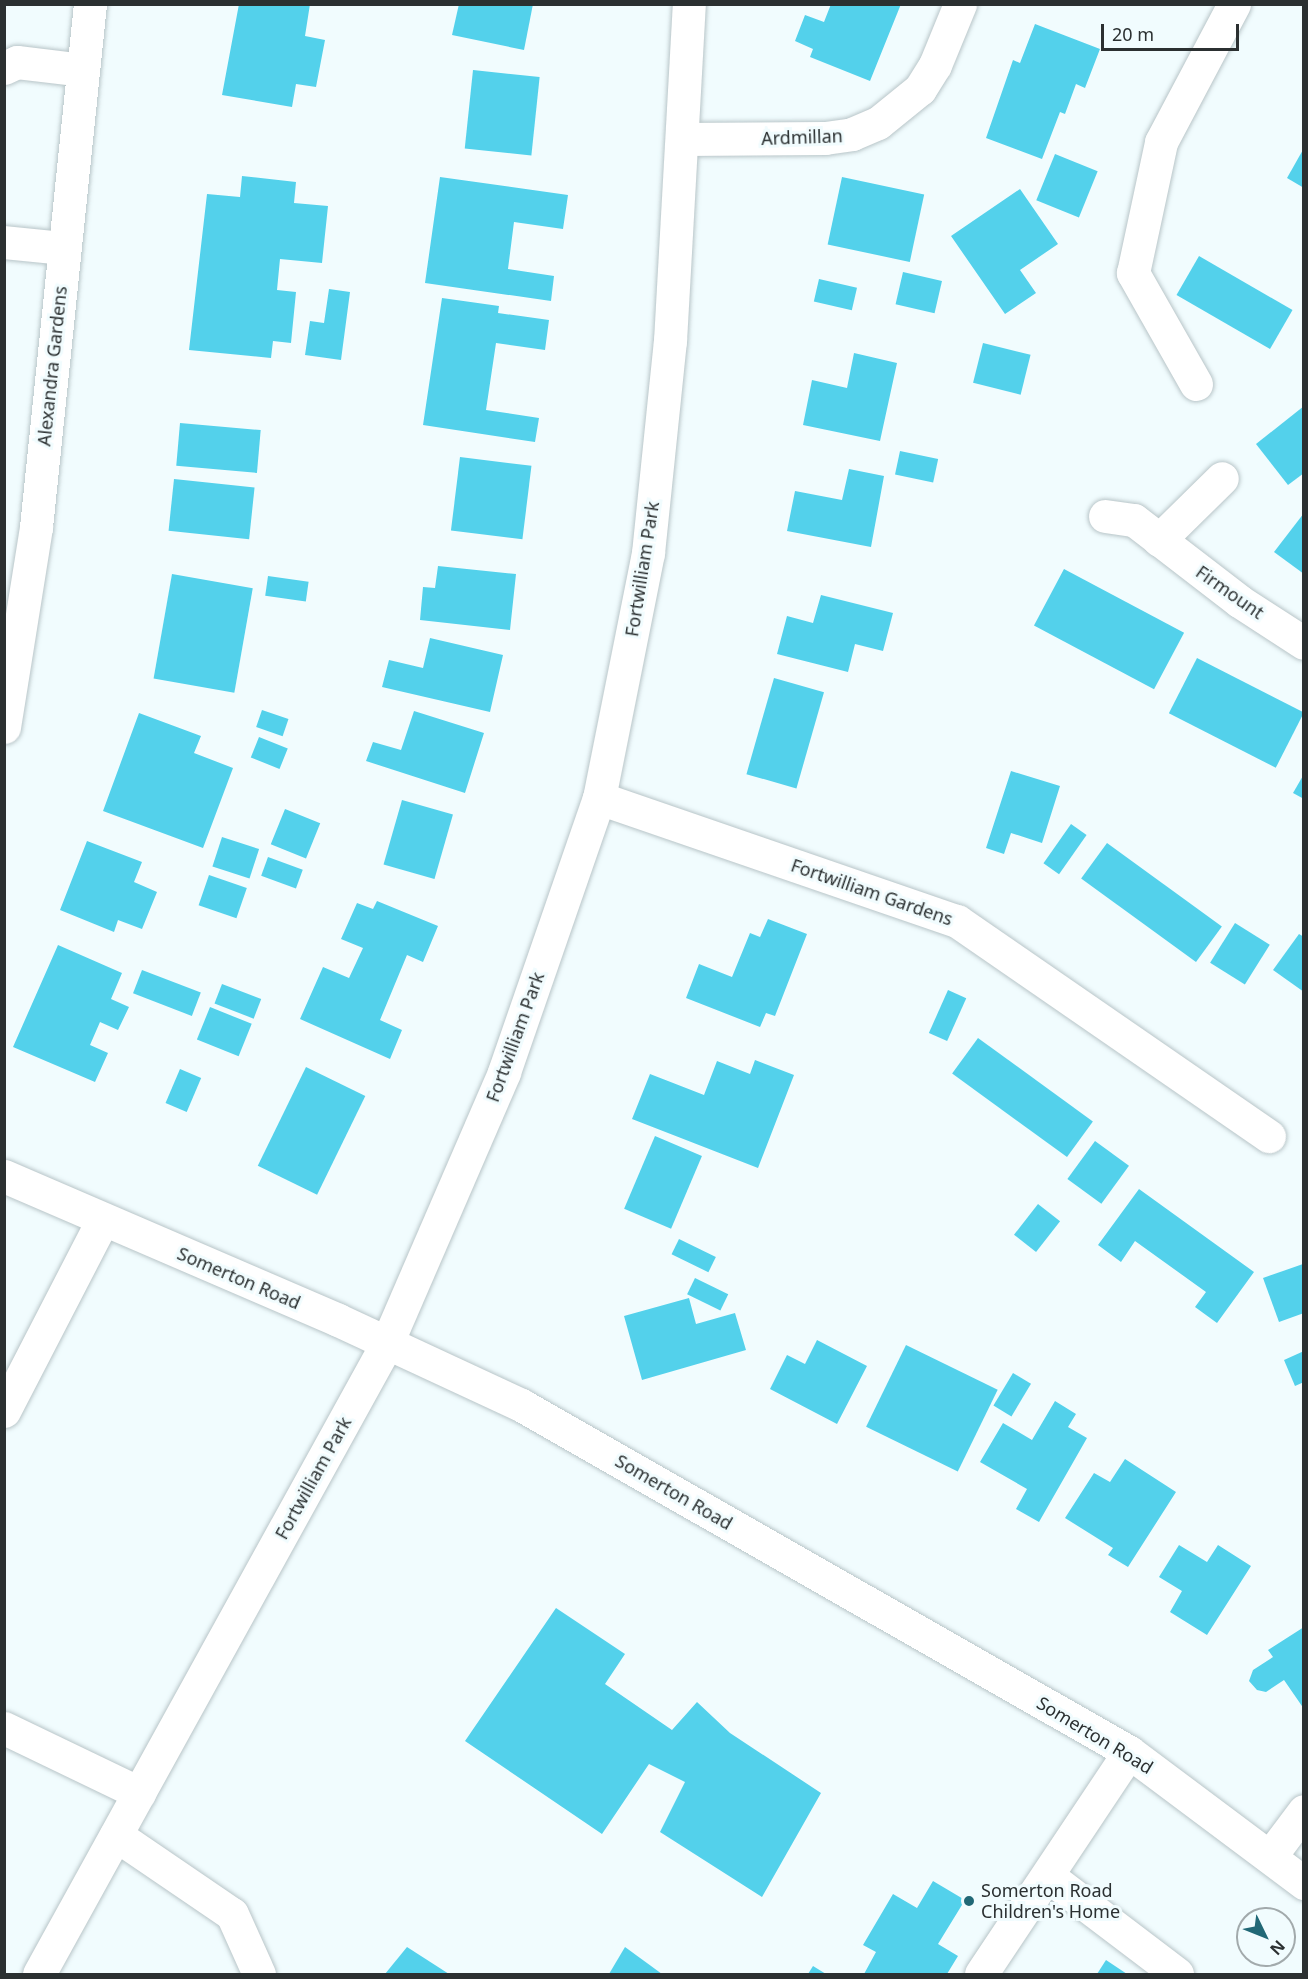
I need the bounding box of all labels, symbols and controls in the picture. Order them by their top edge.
scale bar [1104,12,1242,50]
text: 20 m [1112,22,1154,46]
street label: Ardmillan [761,125,843,149]
street label: Alexandra Gardens [33,285,71,447]
street label: Fortwilliam Park [621,500,663,638]
street label: Firmount [1192,561,1268,623]
street label: Fortwilliam Gardens [788,854,956,930]
street label: Fortwilliam Park [482,969,548,1105]
street label: Somerton Road [174,1242,304,1314]
street label: Fortwilliam Park [270,1413,356,1543]
street label: Somerton Road [612,1450,736,1534]
street label: Somerton Road [1033,1692,1157,1778]
place label: Somerton Road Children's Home [981,1880,1120,1922]
marker: Somerton Road Children's Home [962,1894,976,1908]
north arrow [1236,1907,1296,1967]
text: N [1265,1936,1290,1960]

